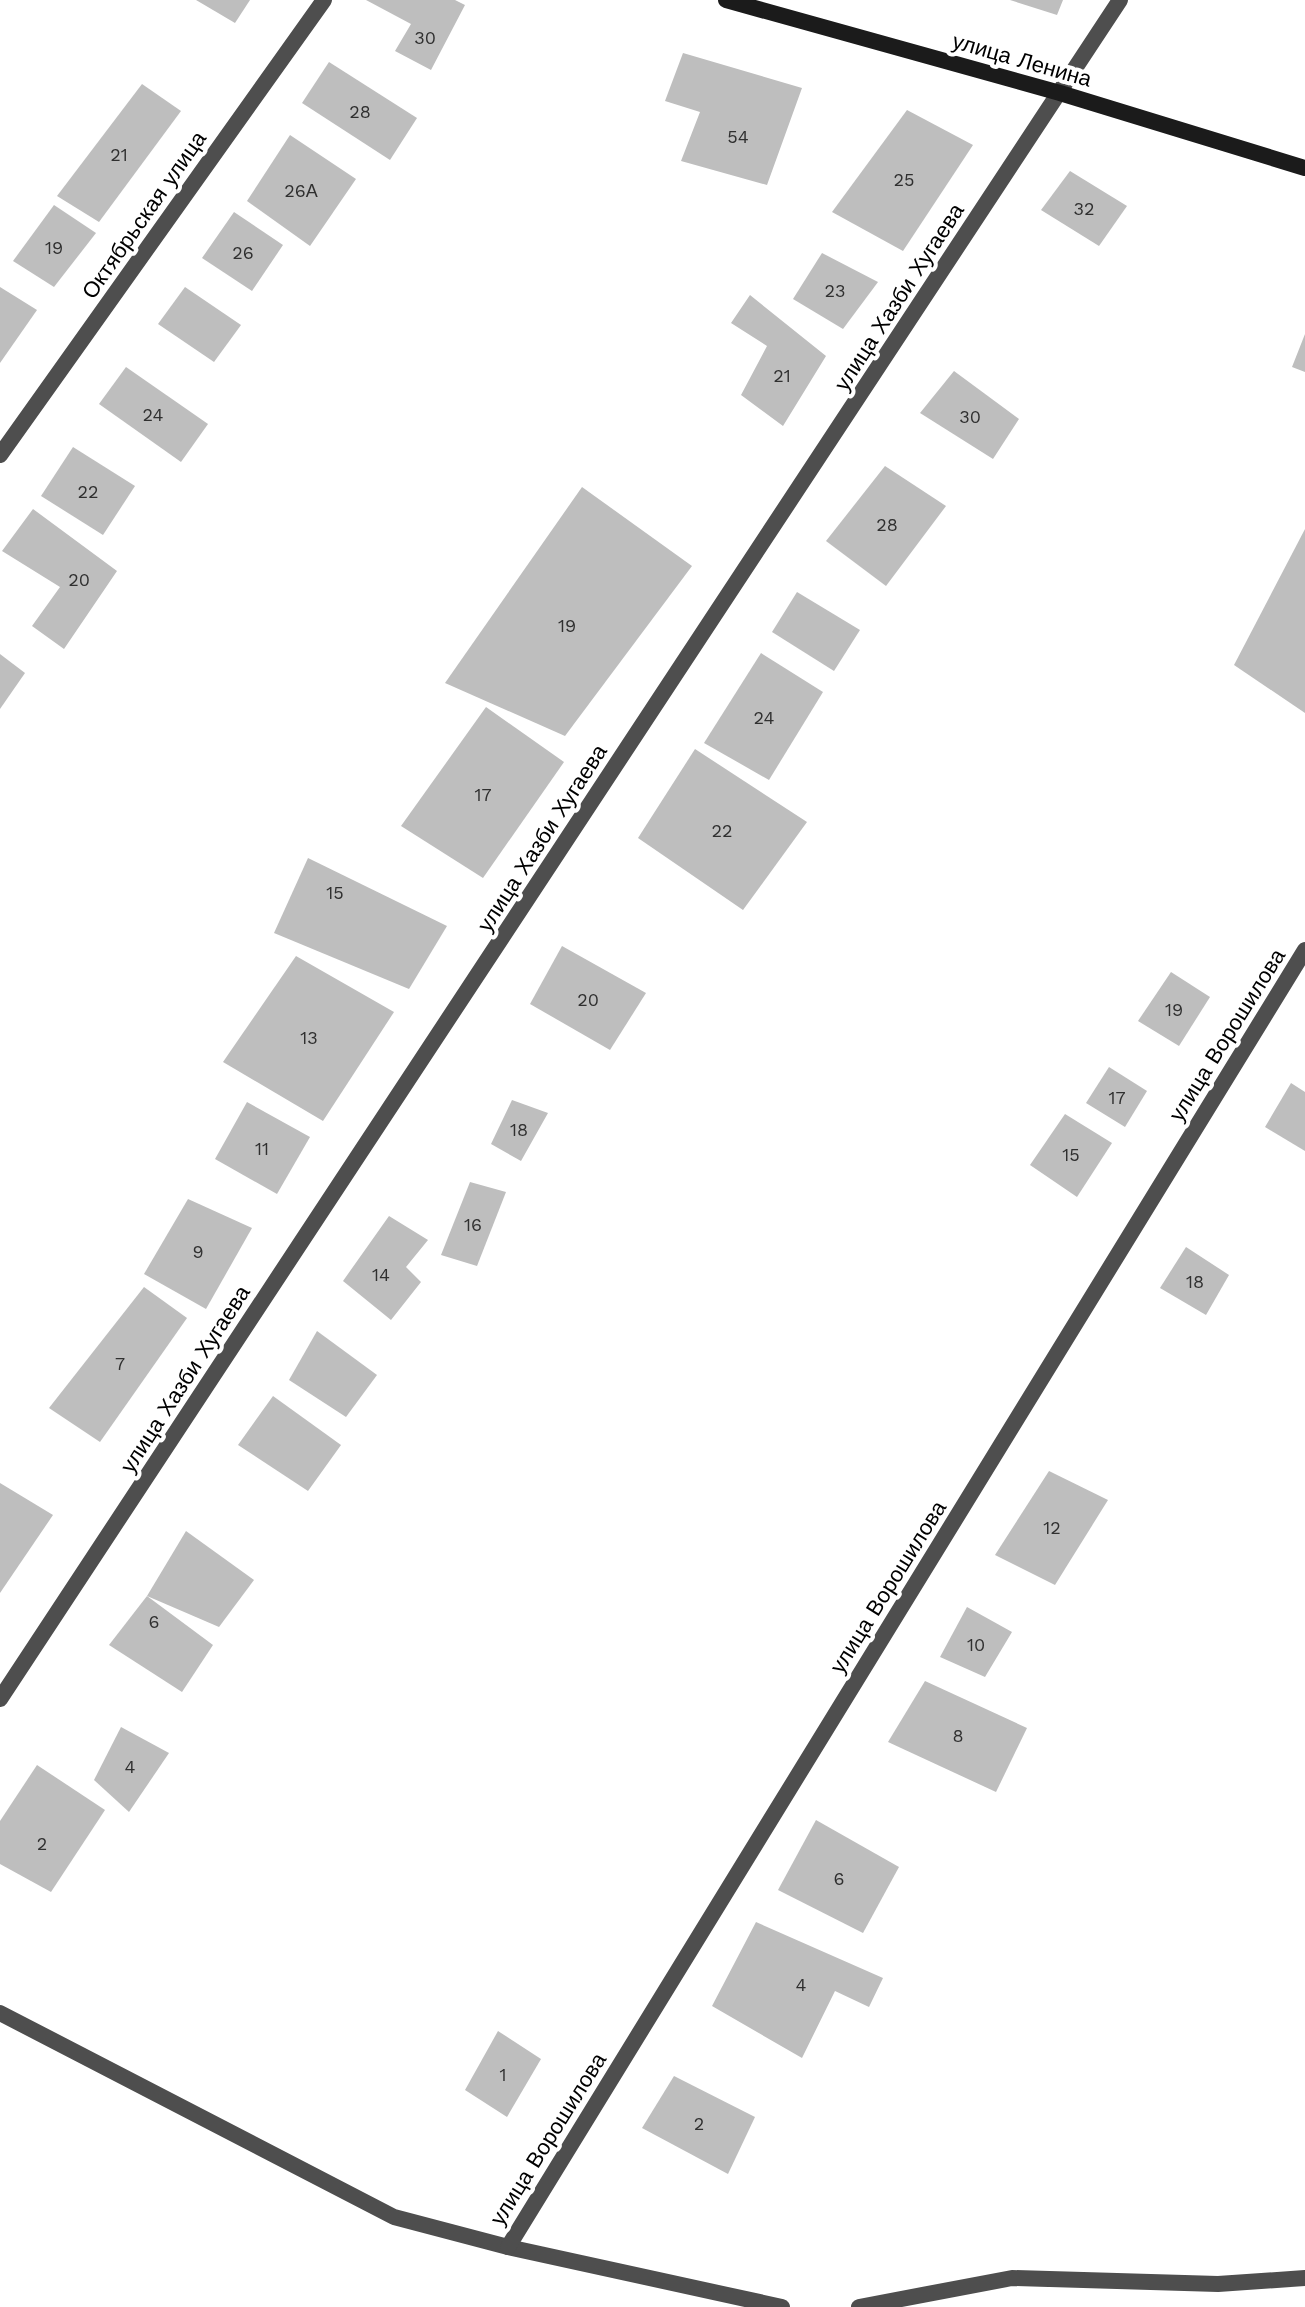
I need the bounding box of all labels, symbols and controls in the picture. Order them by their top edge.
house number: 30 [414,27,436,48]
street label: улица Ленина [950,28,1095,92]
house number: 28 [349,101,371,122]
street label: Октябрьская улица [77,126,212,303]
house number: 54 [727,126,749,147]
house number: 21 [110,144,128,165]
house number: 25 [894,169,914,190]
house number: 26А [284,180,318,201]
street label: улица Хазби Хугаева [829,198,969,395]
house number: 32 [1074,198,1095,219]
house number: 19 [45,237,63,258]
house number: 26 [232,242,254,263]
house number: 23 [825,280,846,301]
house number: 21 [773,365,791,386]
house number: 24 [143,404,163,425]
house number: 30 [959,406,981,427]
house number: 22 [78,481,99,502]
house number: 28 [876,514,898,535]
house number: 20 [68,569,90,590]
house number: 19 [558,615,576,636]
house number: 24 [754,707,774,728]
street label: улица Хазби Хугаева [472,739,612,936]
house number: 17 [474,784,492,805]
house number: 22 [712,820,733,841]
house number: 15 [326,882,344,903]
street label: улица Ворошилова [1164,944,1291,1126]
house number: 20 [577,989,599,1010]
house number: 19 [1165,999,1183,1020]
house number: 13 [300,1027,318,1048]
house number: 17 [1108,1087,1126,1108]
house number: 18 [510,1119,528,1140]
house number: 11 [255,1138,269,1159]
house number: 15 [1062,1144,1080,1165]
house number: 16 [464,1214,482,1235]
house number: 9 [192,1241,204,1262]
house number: 14 [372,1264,390,1285]
house number: 18 [1186,1271,1204,1292]
street label: улица Хазби Хугаева [115,1280,255,1477]
house number: 7 [115,1353,125,1374]
street label: улица Ворошилова [825,1496,952,1678]
house number: 12 [1043,1517,1061,1538]
house number: 6 [149,1611,159,1632]
house number: 10 [967,1634,985,1655]
house number: 8 [952,1725,964,1746]
house number: 4 [125,1756,136,1777]
house number: 2 [37,1833,47,1854]
house number: 6 [834,1868,844,1889]
house number: 4 [796,1974,807,1995]
street label: улица Ворошилова [485,2048,612,2230]
house number: 1 [499,2064,507,2085]
house number: 2 [694,2113,704,2134]

